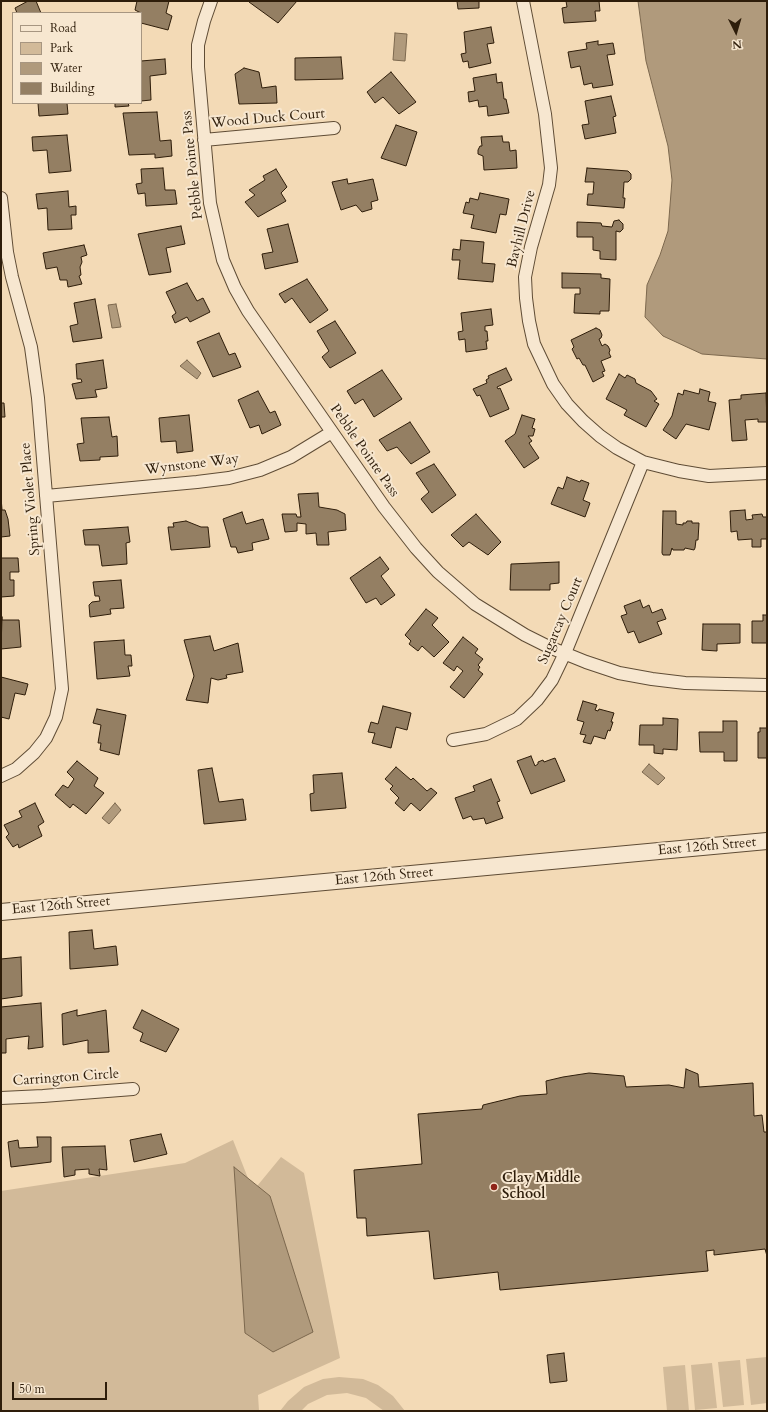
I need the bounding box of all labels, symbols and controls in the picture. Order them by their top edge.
legend [12,12,142,104]
north arrow [716,12,756,52]
text: Road [50,20,76,36]
text: N [732,37,743,52]
text: Park [50,40,73,56]
text: Water [50,60,82,76]
text: Building [50,80,94,96]
street label: Wood Duck Court [210,106,326,132]
street label: Pebble Pointe Pass [179,110,207,220]
street label: Bayhill Drive [504,188,540,270]
street label: Pebble Pointe Pass [326,401,402,501]
street label: Spring Violet Place [18,442,44,556]
street label: Wynstone Way [144,451,240,479]
street label: Sugarcay Court [535,575,587,667]
street label: East 126th Street [657,834,757,860]
street label: East 126th Street [334,864,434,890]
street label: East 126th Street [11,893,111,919]
street label: Carrington Circle [12,1066,120,1090]
place label: Clay Middle School [502,1171,580,1204]
marker: Clay Middle School [489,1182,499,1192]
scale bar [14,1374,109,1400]
text: 50 m [19,1381,45,1397]

